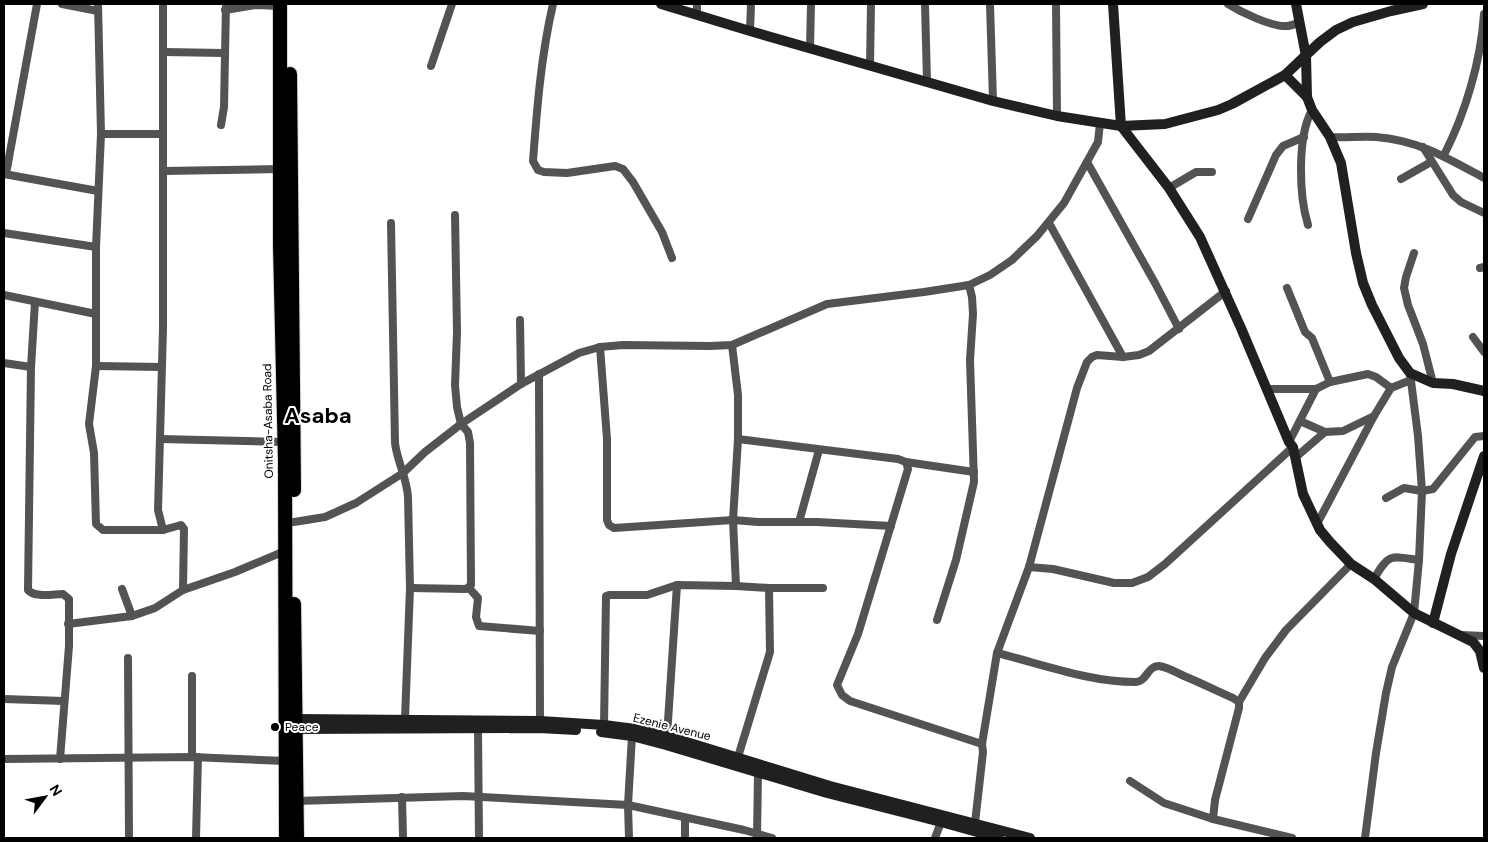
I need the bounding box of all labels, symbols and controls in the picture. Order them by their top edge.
street label: Onitsha-Asaba Road [259,363,277,479]
district label: Asaba [284,401,352,430]
street label: Ezenie Avenue [631,710,713,744]
place label: Peace [285,719,319,735]
marker: Peace [269,721,281,733]
north arrow [20,772,70,822]
text: N [46,781,66,799]

